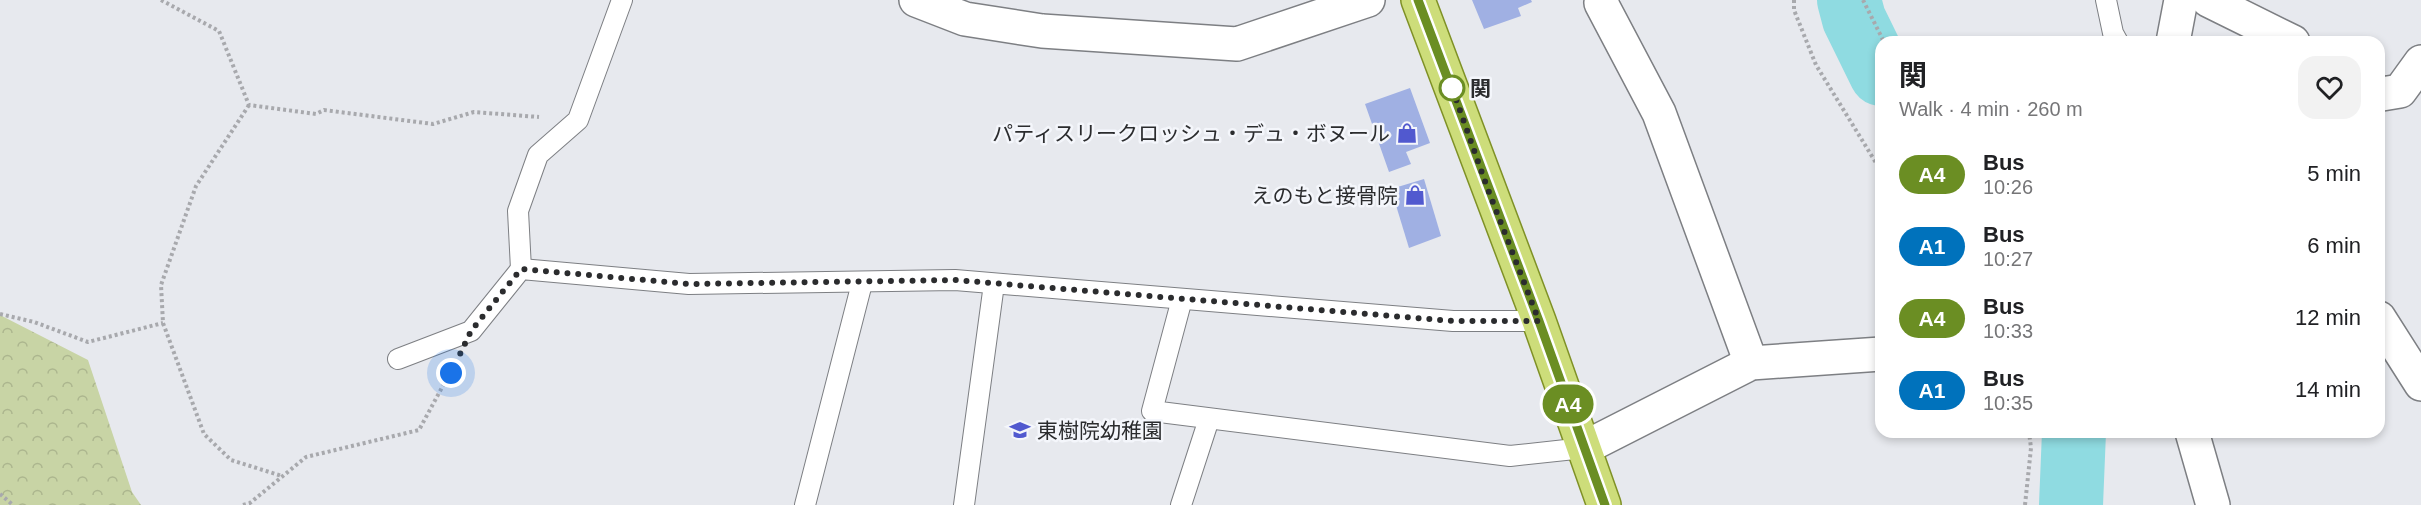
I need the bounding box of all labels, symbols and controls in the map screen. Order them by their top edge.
button: heart [2298,56,2361,119]
text: 関 [1899,60,1927,91]
marker: 関 [1439,75,1465,101]
place label: 関 [1470,77,1491,100]
text: Walk · 4 min · 260 m [1899,98,2083,120]
shop icon: パティスリークロッシュ・デュ・ボヌール [1395,121,1419,145]
place label: パティスリークロッシュ・デュ・ボヌール [992,122,1390,145]
text: Bus [1983,150,2025,175]
text: 5 min [2307,161,2361,186]
text: A4 [1919,163,1945,186]
text: 10:26 [1983,176,2033,198]
shop icon: えのもと接骨院 [1403,183,1427,207]
place label: えのもと接骨院 [1251,184,1398,207]
text: Bus [1983,222,2025,247]
text: 6 min [2307,233,2361,258]
text: A1 [1919,235,1945,258]
text: 10:27 [1983,248,2033,270]
text: Bus [1983,294,2025,319]
text: 12 min [2295,305,2361,330]
text: A4 [1919,307,1945,330]
text: 10:33 [1983,320,2033,342]
your location [436,358,466,388]
text: Bus [1983,366,2025,391]
text: 14 min [2295,377,2361,402]
text: A1 [1919,379,1945,402]
line badge: A4 [1541,384,1595,424]
text: 10:35 [1983,392,2033,414]
text: A4 [1555,393,1581,416]
school or university icon: 東樹院幼稚園 [1008,418,1032,442]
place label: 東樹院幼稚園 [1037,419,1163,442]

